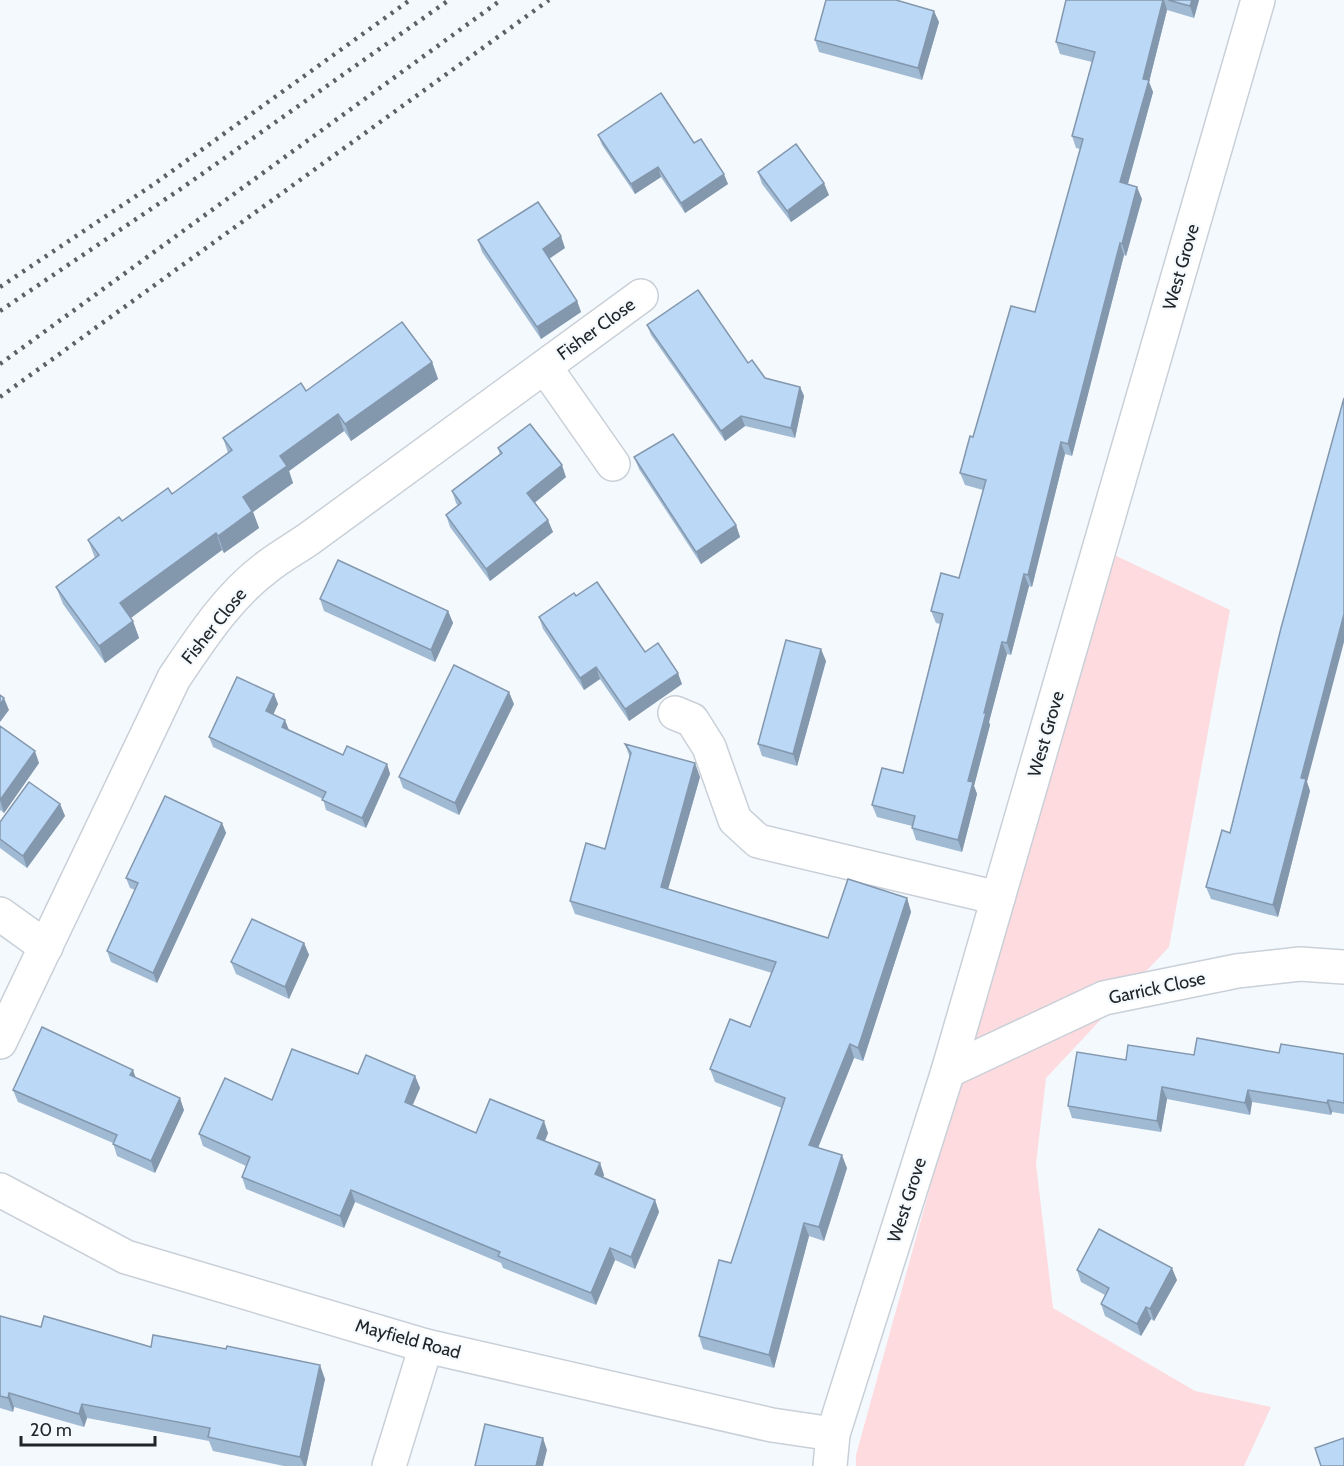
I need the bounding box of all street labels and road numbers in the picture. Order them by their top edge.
street label: West Grove [1158,222,1204,312]
street label: Fisher Close [553,293,639,365]
street label: Fisher Close [177,584,251,668]
street label: West Grove [1023,689,1069,779]
street label: Garrick Close [1107,967,1207,1009]
street label: West Grove [883,1155,931,1245]
street label: Mayfield Road [353,1314,463,1364]

